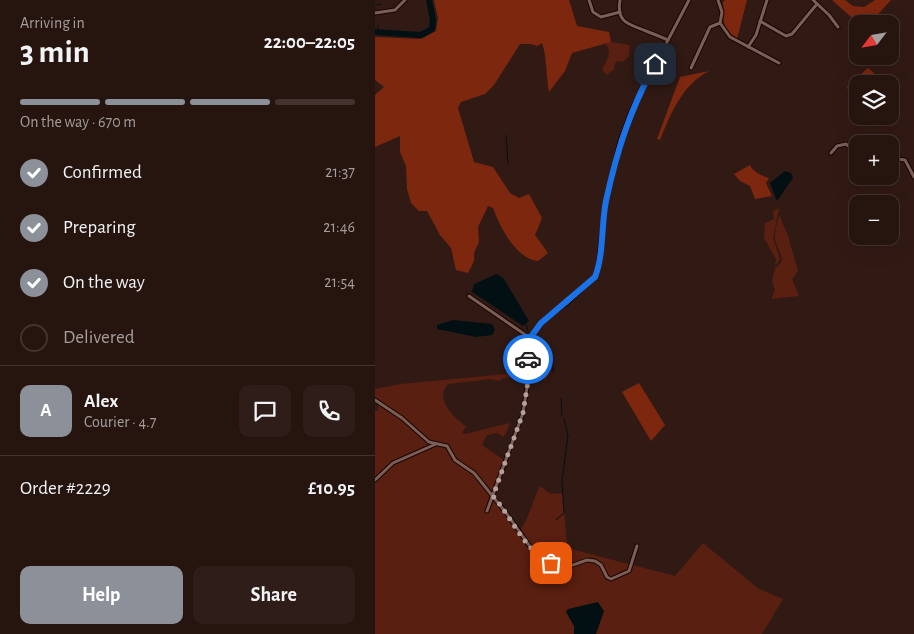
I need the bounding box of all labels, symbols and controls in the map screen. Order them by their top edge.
text: Arriving in [20,15,85,31]
north arrow [849,15,899,65]
map controls [849,15,899,245]
text: 22:00–22:05 [264,33,355,52]
text: 3 min [20,36,90,68]
pin [634,43,676,85]
icon: home [641,50,669,78]
button: layers [849,75,899,125]
text: On the way · 670 m [20,114,136,130]
button: + [849,135,899,185]
icon: check [20,159,48,187]
text: Confirmed [63,163,142,182]
text: 21:37 [325,164,355,180]
button: − [849,195,899,245]
icon: check [20,214,48,242]
text: Preparing [63,218,136,237]
text: 21:46 [323,219,355,235]
icon: check [20,269,48,297]
text: On the way [63,273,145,292]
text: 21:54 [324,274,355,290]
text: Delivered [63,328,135,347]
courier [503,334,553,384]
icon: car [514,345,542,373]
button: chat [239,385,291,437]
button: phone [303,385,355,437]
text: Alex [84,392,118,411]
text: A [40,401,52,420]
text: Courier · 4.7 [84,414,156,430]
text: Order #2229 [20,479,111,498]
text: £10.95 [308,479,355,498]
pin [530,542,572,584]
icon: bag [537,549,565,577]
button: Help [20,566,183,624]
button: Share [193,566,355,624]

